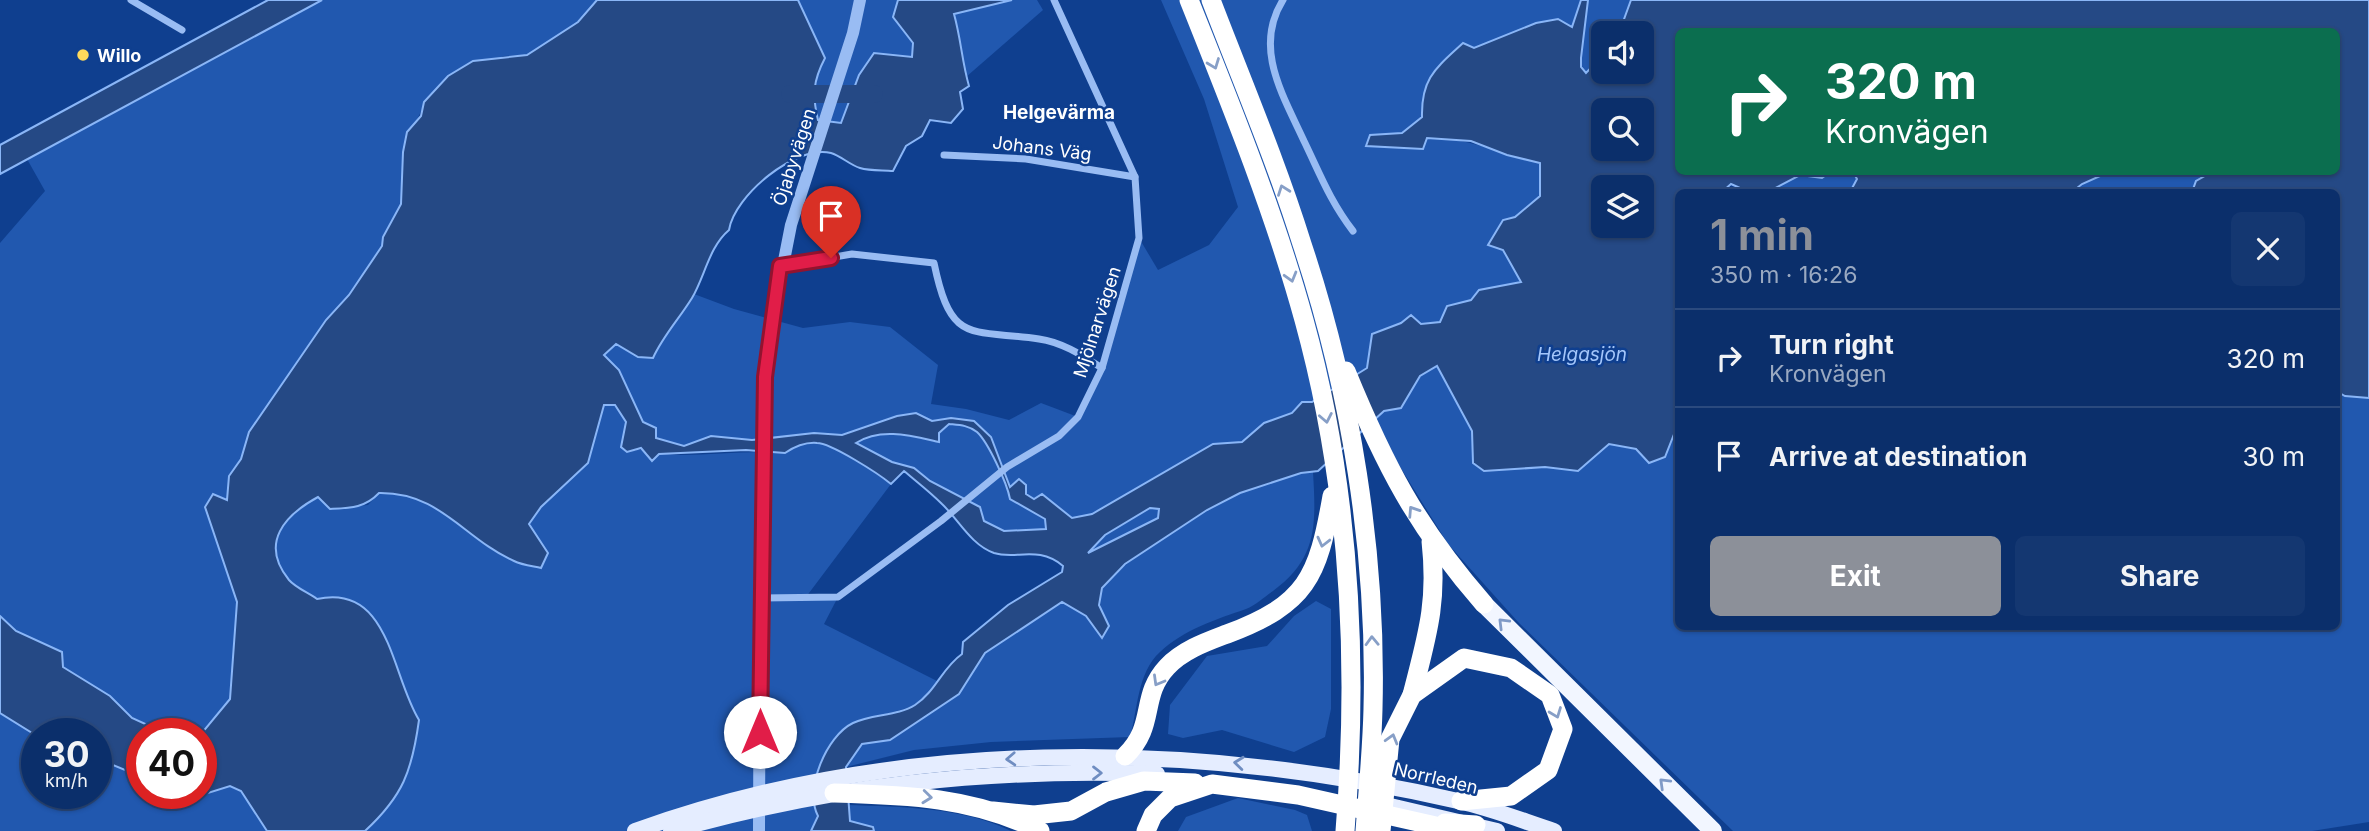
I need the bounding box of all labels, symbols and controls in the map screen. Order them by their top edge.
map controls [1591,21,1654,238]
button: sound [1591,21,1654,84]
place label: Willo [97,45,141,66]
marker: Willo [75,47,91,63]
text: 320 m [1825,52,1977,111]
icon: right [1710,56,1801,147]
one-way arrow [1206,57,1220,69]
button: search [1591,98,1654,161]
district label: Helgevärma [1003,101,1115,124]
street label: Öjabyvägen [767,105,820,208]
text: Kronvägen [1825,112,1989,151]
street label: Johans Väg [991,131,1093,165]
button: layers [1591,175,1654,238]
one-way arrow [1277,184,1291,196]
pin [801,186,861,258]
icon: arrive [812,197,850,235]
text: 1 min [1710,209,1814,260]
button: close [2231,212,2305,286]
text: 350 m · 16:26 [1710,261,1857,289]
street label: Mjölnarvägen [1069,264,1125,380]
one-way arrow [1283,271,1298,283]
text: Turn right [1769,329,1894,360]
icon: right [1710,339,1748,377]
water label: Helgasjön [1537,343,1627,366]
text: 320 m [2227,343,2305,374]
text: Kronvägen [1769,360,1887,388]
one-way arrow [1318,412,1333,424]
icon: arrive [1710,437,1748,475]
text: Arrive at destination [1769,441,2028,472]
text: 30 m [2242,441,2305,472]
one-way arrow [1408,506,1421,519]
one-way arrow [1317,536,1331,548]
button: Exit [1710,536,2001,616]
button: Share [2015,536,2305,616]
one-way arrow [1499,618,1512,631]
one-way arrow [1364,635,1379,646]
one-way arrow [1153,674,1166,686]
position arrow [723,695,797,769]
one-way arrow [1548,707,1562,719]
speed limit sign: 40 [126,718,217,809]
text: 30 [43,733,90,775]
one-way arrow [1384,734,1398,746]
one-way arrow [1006,751,1017,766]
one-way arrow [1233,756,1244,771]
street label: Norrleden [1392,758,1480,798]
one-way arrow [1092,765,1102,781]
text: km/h [45,770,88,791]
one-way arrow [1659,779,1672,792]
one-way arrow [922,789,933,804]

